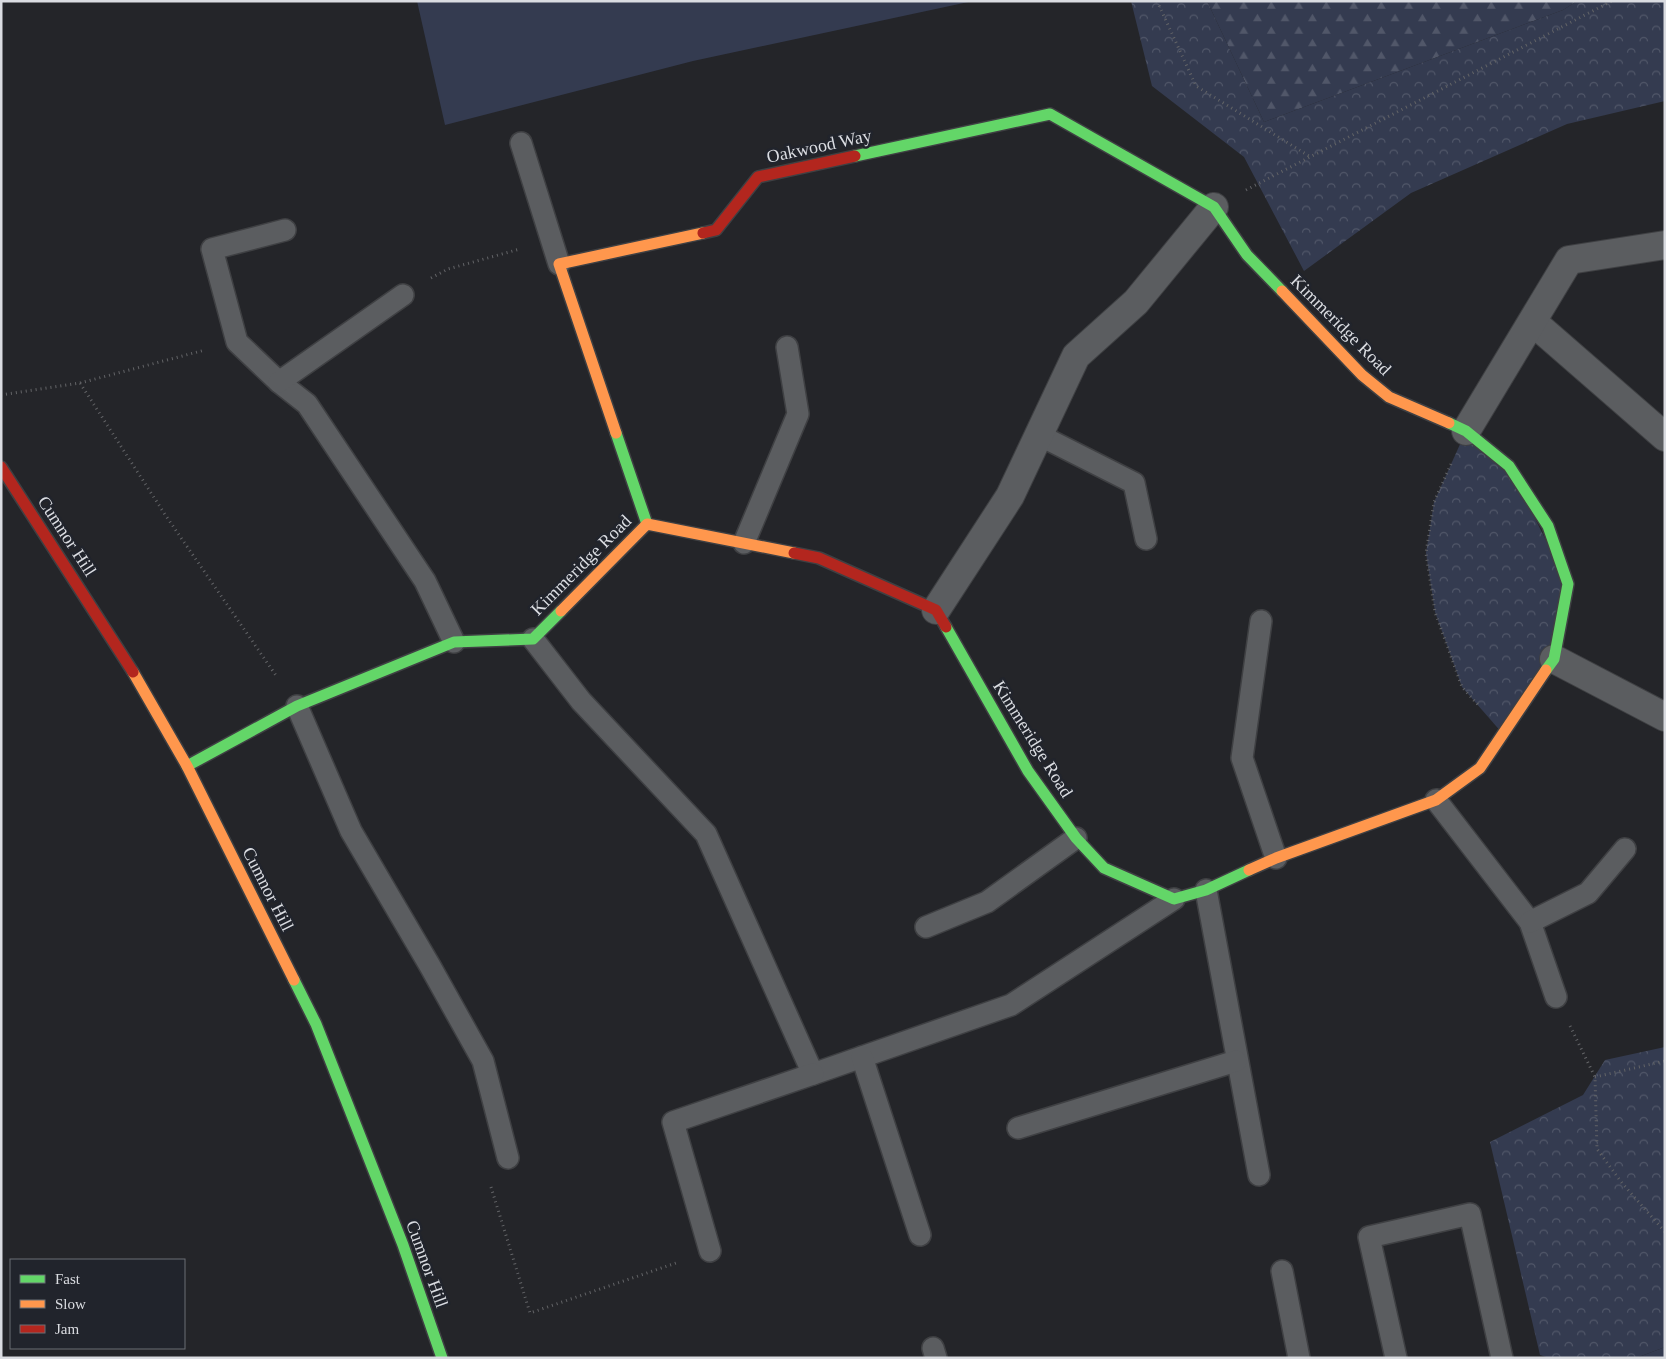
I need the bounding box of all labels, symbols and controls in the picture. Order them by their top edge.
street label: Oakwood Way [765,125,873,167]
street label: Kimmeridge Road [1287,271,1395,379]
street label: Cumnor Hill [34,492,100,580]
street label: Kimmeridge Road [527,511,635,619]
street label: Kimmeridge Road [989,677,1077,801]
street label: Cumnor Hill [238,844,298,934]
street label: Cumnor Hill [402,1218,452,1310]
legend [10,1259,185,1349]
text: Fast [55,1271,81,1287]
text: Slow [55,1296,86,1312]
text: Jam [55,1321,79,1337]

